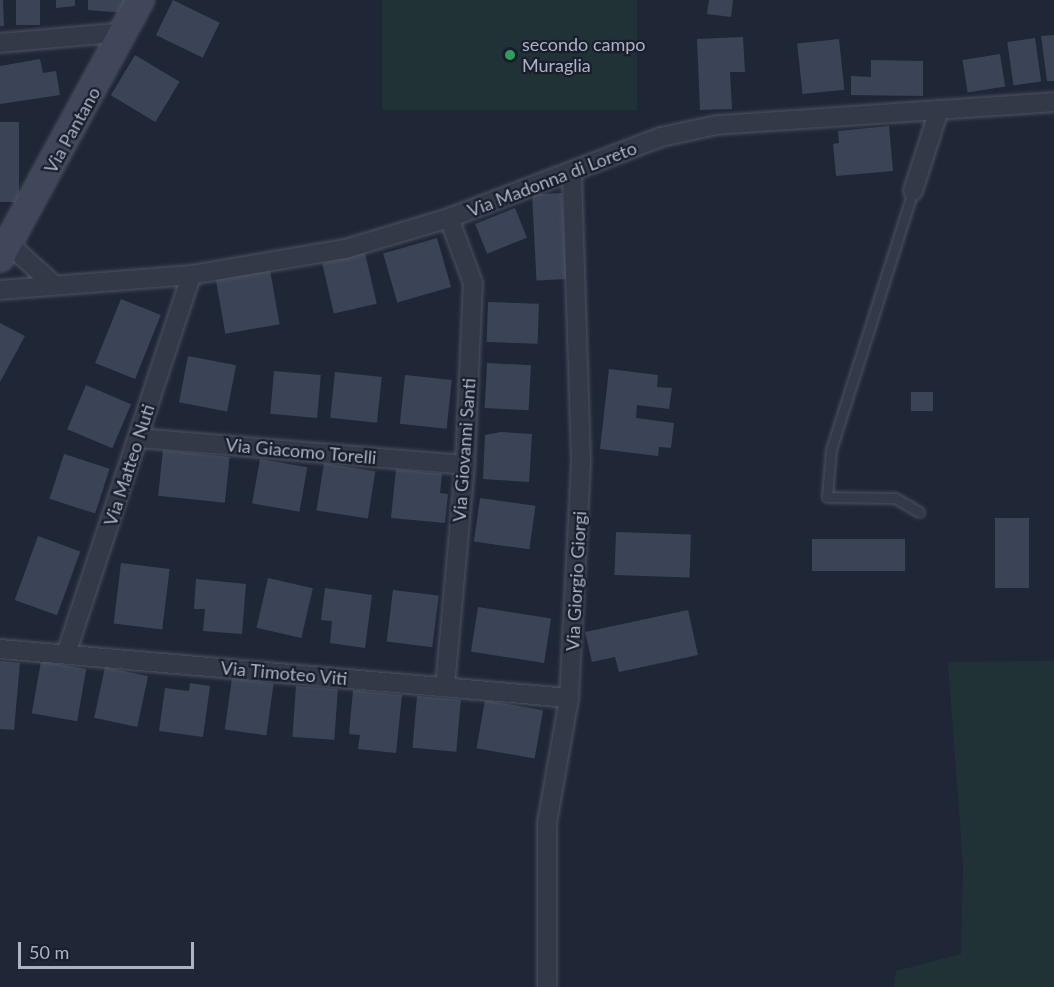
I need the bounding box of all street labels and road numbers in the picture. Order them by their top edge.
street label: Via Pantano [40,83,104,177]
street label: Via Madonna di Loreto [464,137,640,221]
street label: Via Giovanni Santi [448,377,480,523]
street label: Via Matteo Nuti [99,401,159,529]
street label: Via Giacomo Torelli [224,434,378,468]
street label: Via Giorgio Giorgi [562,510,590,652]
street label: Via Timoteo Viti [219,657,349,689]

